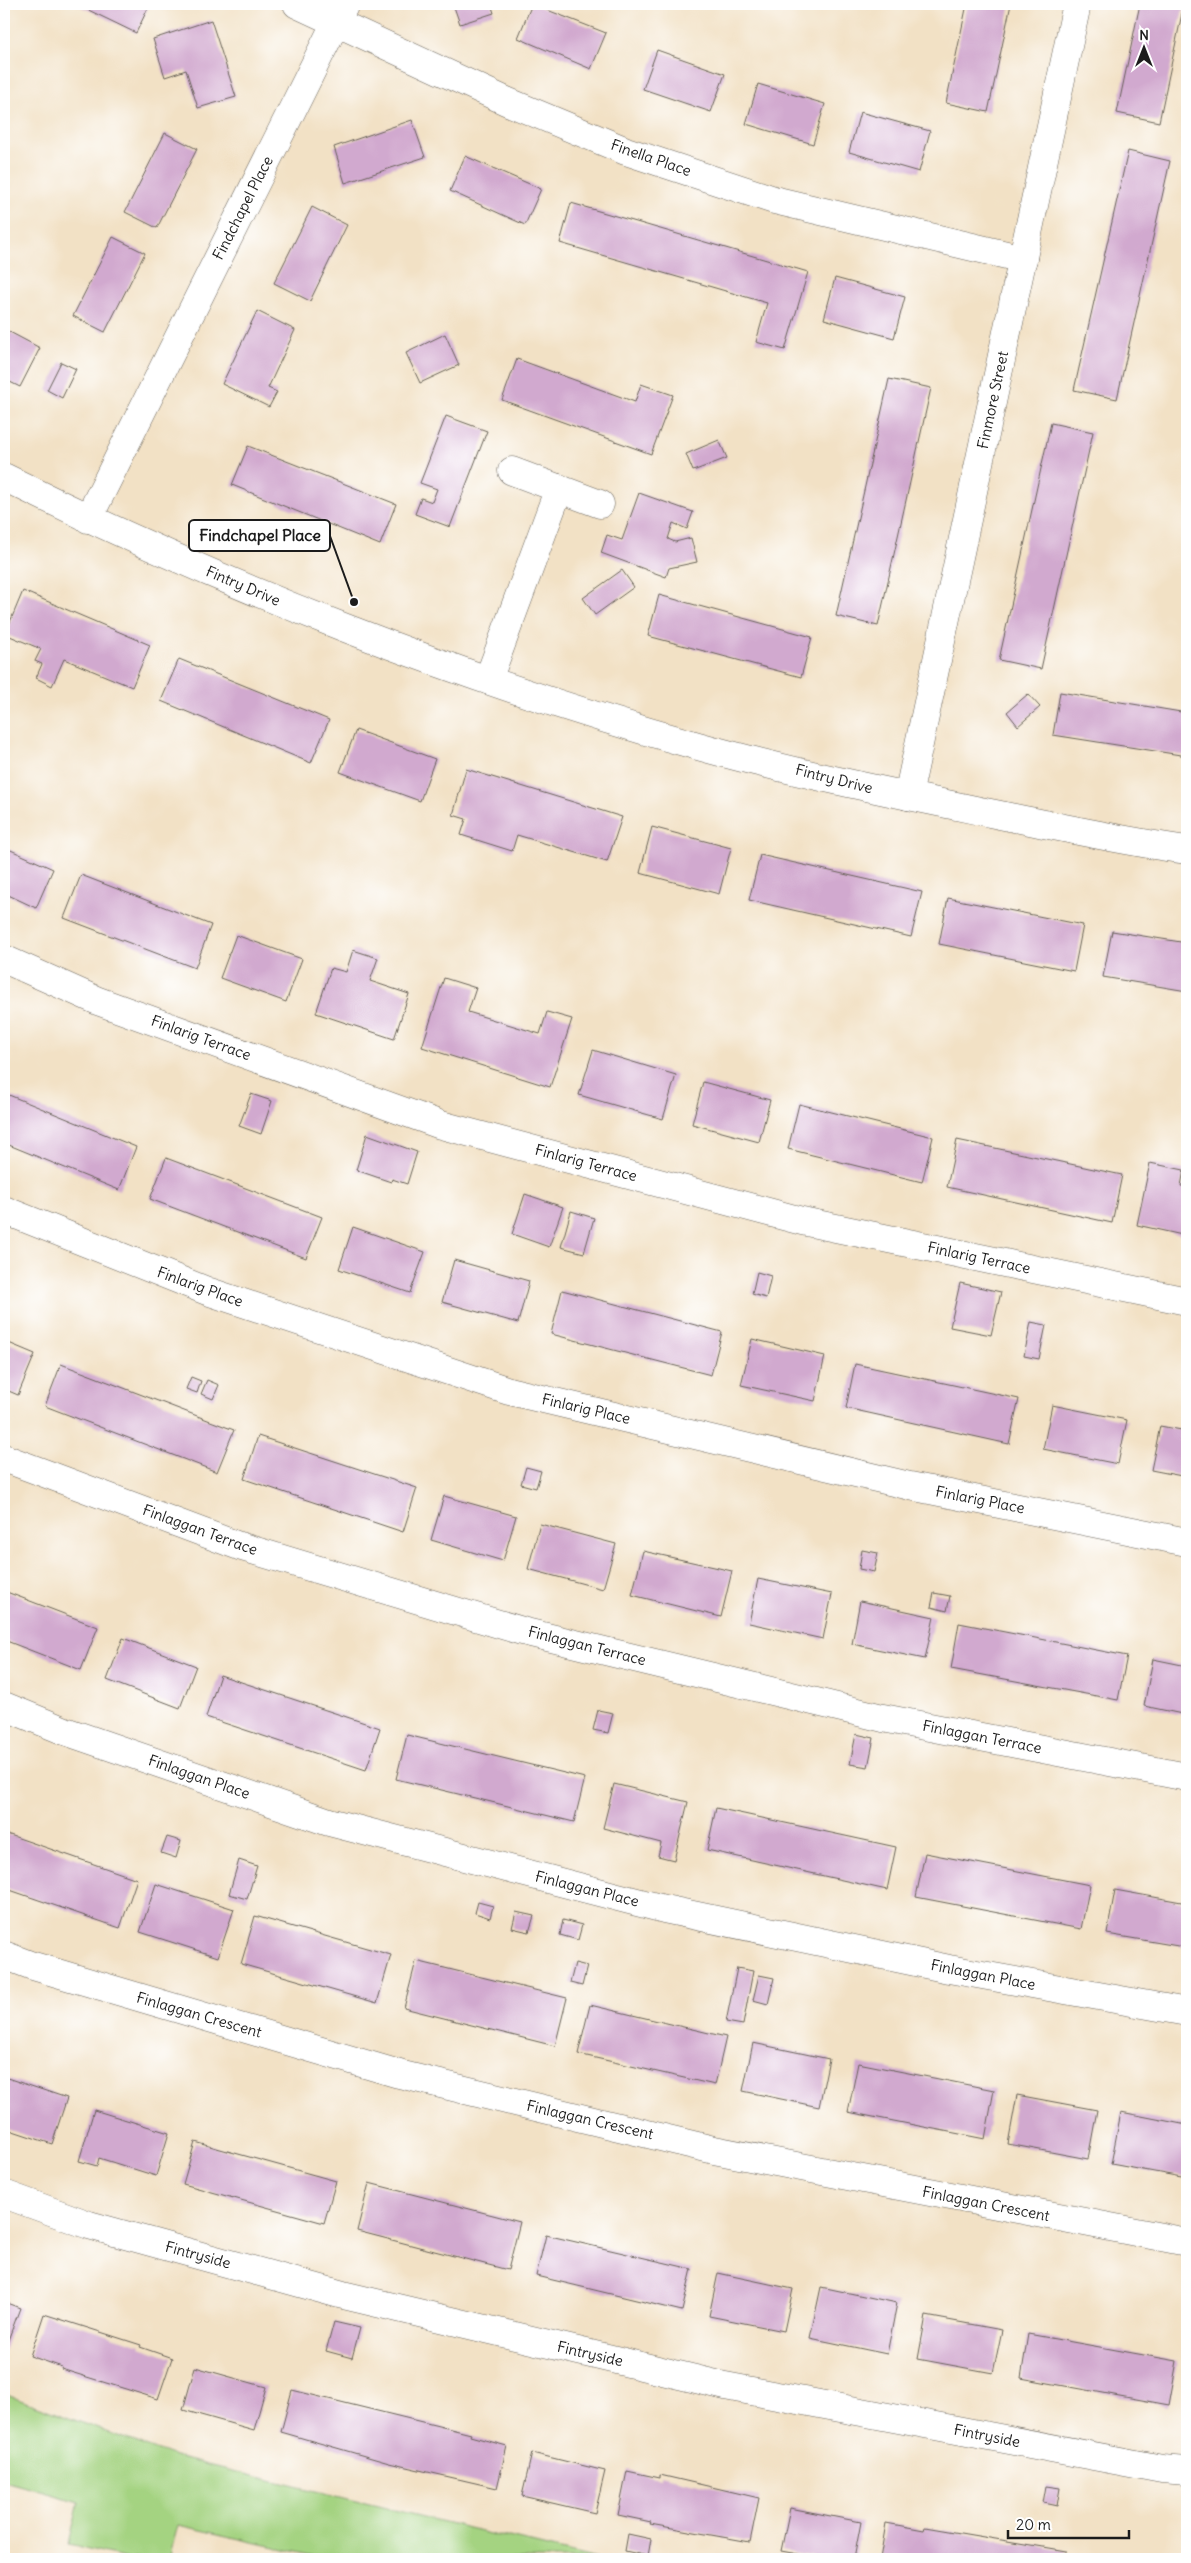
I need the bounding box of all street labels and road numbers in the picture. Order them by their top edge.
street label: Finella Place [608,135,694,180]
street label: Findchapel Place [208,153,277,263]
street label: Finmore Street [973,349,1012,451]
street label: Fintry Drive [203,561,283,610]
street label: Fintry Drive [793,760,875,797]
street label: Finlarig Terrace [149,1011,254,1064]
street label: Finlarig Terrace [533,1140,639,1185]
street label: Finlarig Terrace [926,1237,1032,1278]
street label: Finlarig Place [155,1262,246,1311]
street label: Finlarig Place [540,1389,632,1428]
street label: Finlarig Place [934,1482,1026,1517]
street label: Finlaggan Terrace [140,1500,260,1559]
street label: Finlaggan Terrace [526,1622,648,1669]
street label: Finlaggan Terrace [921,1716,1043,1757]
street label: Finlaggan Place [146,1750,253,1803]
street label: Finlaggan Place [533,1866,641,1911]
street label: Finlaggan Place [929,1955,1037,1994]
street label: Finlaggan Crescent [134,1988,264,2041]
street label: Finlaggan Crescent [525,2096,655,2143]
street label: Finlaggan Crescent [921,2182,1051,2225]
street label: Fintryside [163,2237,233,2272]
street label: Fintryside [555,2337,625,2370]
street label: Fintryside [952,2420,1022,2451]

